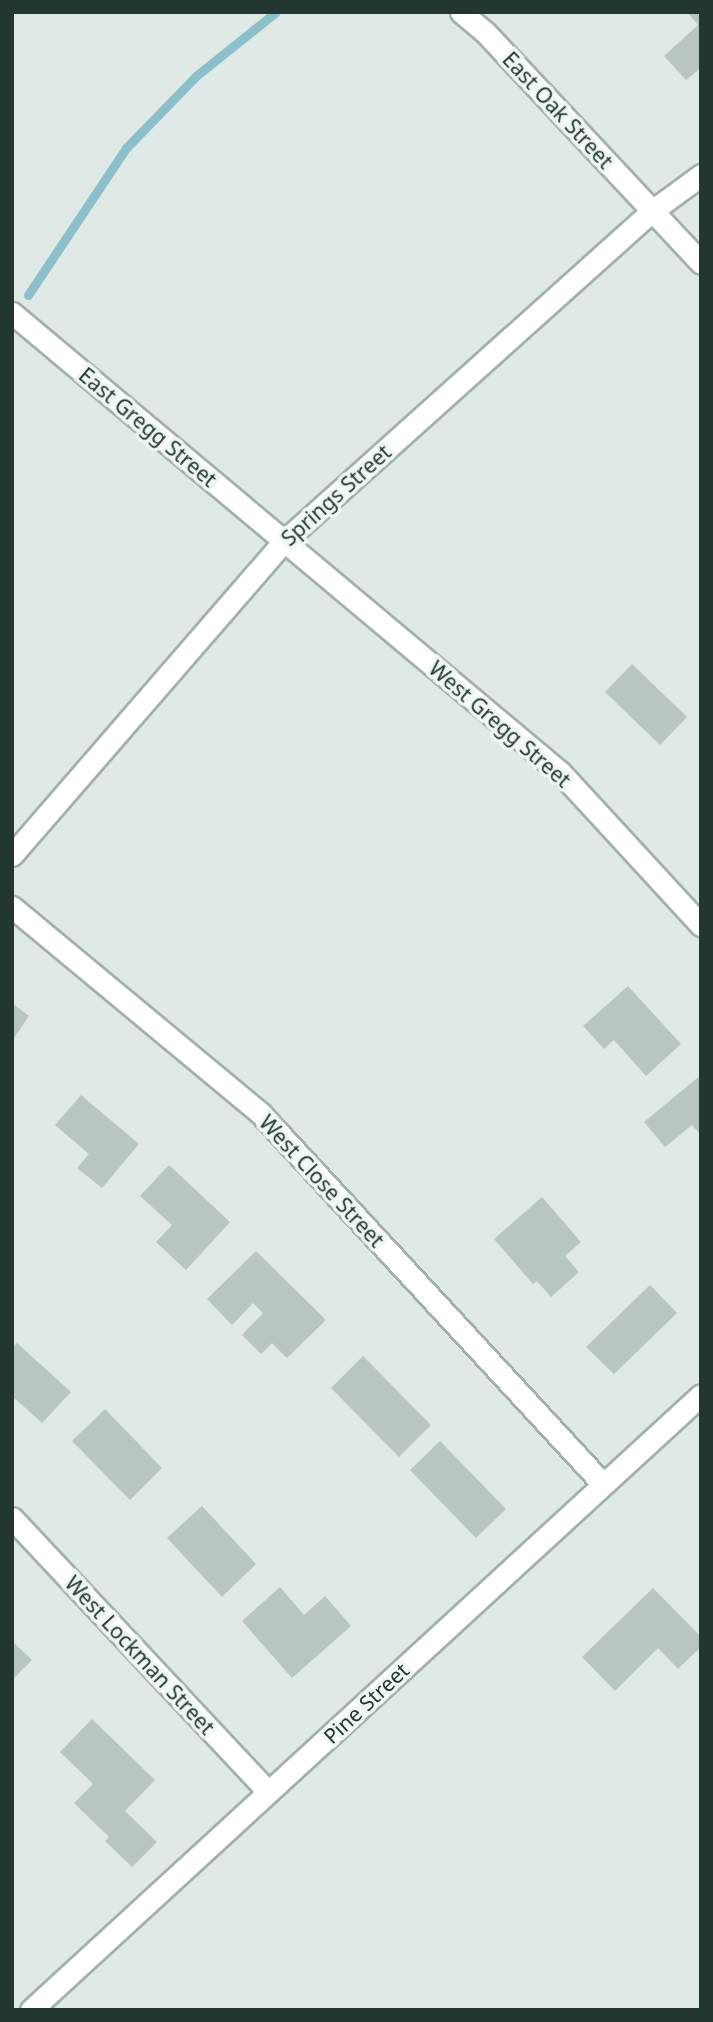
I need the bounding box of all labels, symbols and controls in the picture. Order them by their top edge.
street label: East Oak Street [498,47,618,173]
street label: East Gregg Street [74,362,222,492]
street label: Springs Street [276,439,396,551]
street label: West Gregg Street [424,656,576,792]
street label: West Close Street [254,1110,390,1252]
street label: West Lockman Street [60,1571,220,1739]
street label: Pine Street [318,1657,414,1749]

